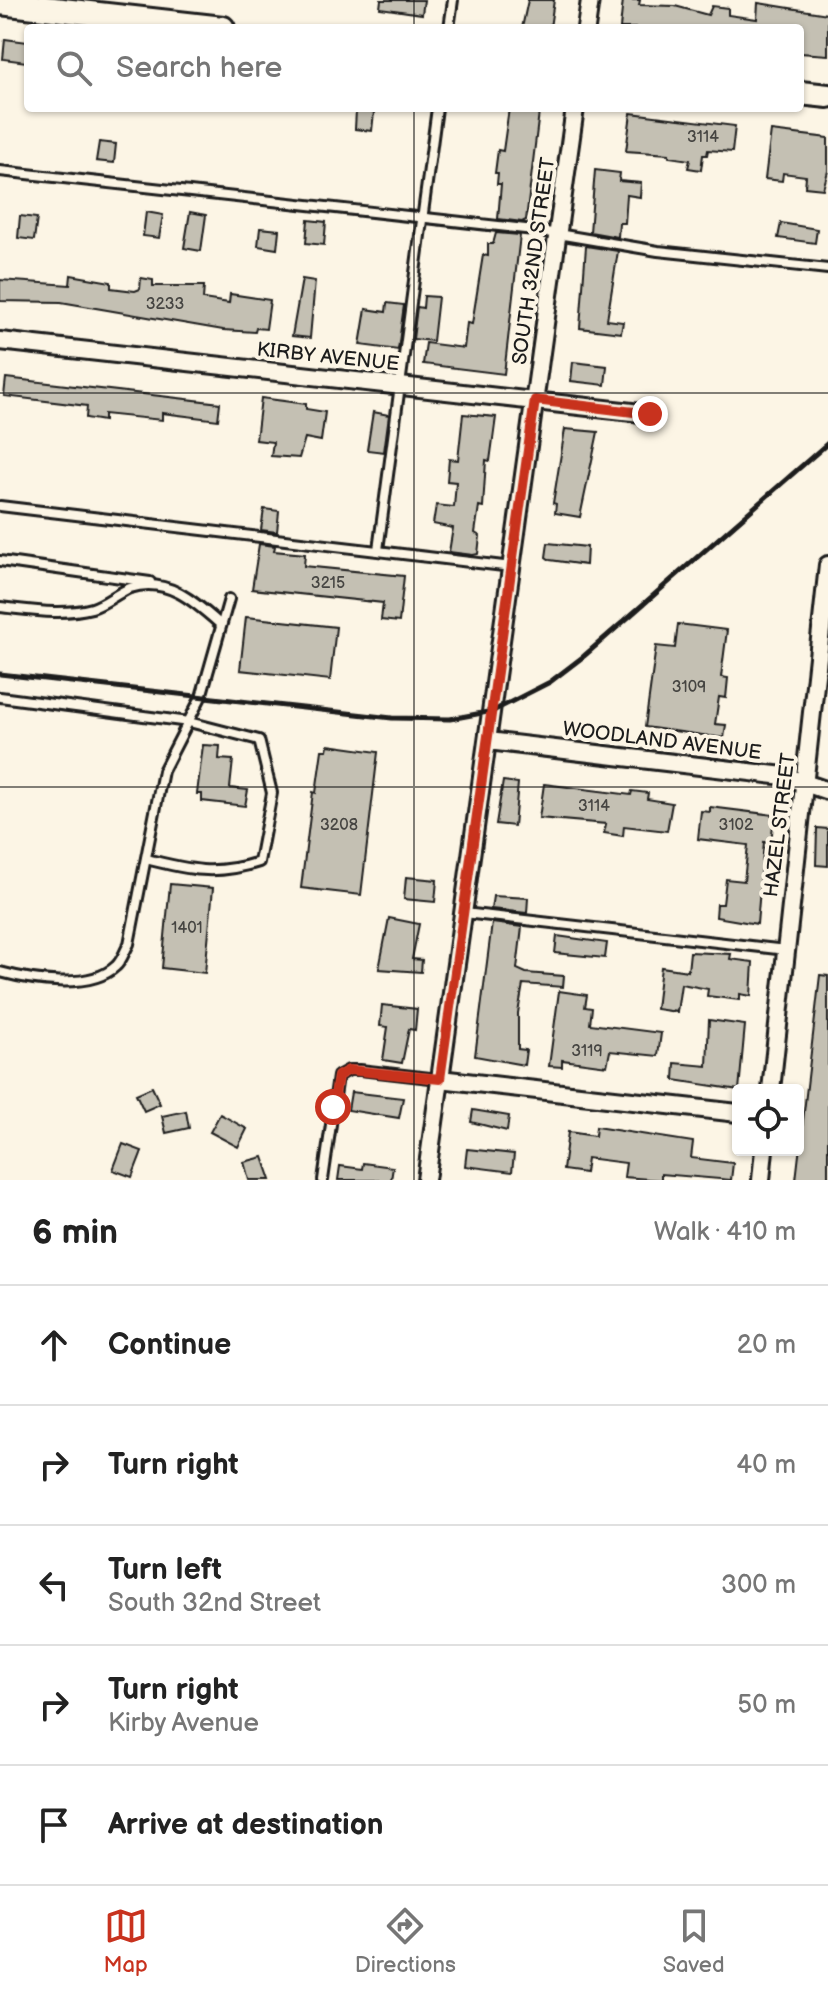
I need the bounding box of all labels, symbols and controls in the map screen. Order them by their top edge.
search box [24,24,804,112]
icon: search [52,46,96,90]
text: Search here [116,50,282,86]
house number: 3114 [687,128,719,147]
street label: SOUTH 32ND STREET [508,156,560,366]
house number: 3233 [146,295,184,314]
street label: KIRBY AVENUE [256,338,400,376]
route end [632,396,668,432]
house number: 3215 [311,574,345,593]
house number: 3109 [672,678,706,697]
street label: WOODLAND AVENUE [561,717,763,765]
street label: HAZEL STREET [759,752,801,898]
house number: 3114 [578,797,610,816]
house number: 3208 [320,816,358,835]
house number: 3102 [719,816,754,835]
house number: 1401 [171,919,203,938]
house number: 3119 [571,1042,603,1061]
map controls [732,1084,804,1156]
button: locate [732,1084,804,1156]
route start [315,1089,351,1125]
text: 6 min [32,1212,118,1253]
text: Walk · 410 m [654,1217,796,1248]
icon: ahead [32,1323,76,1367]
text: Continue [108,1327,231,1363]
text: 20 m [737,1330,796,1361]
icon: right [32,1443,76,1487]
text: Turn right [108,1447,239,1483]
text: 40 m [736,1450,796,1481]
text: Turn left [108,1552,222,1588]
icon: left [32,1563,76,1607]
text: 300 m [721,1570,796,1601]
text: South 32nd Street [108,1588,321,1619]
text: Turn right [108,1672,239,1708]
icon: right [32,1683,76,1727]
text: 50 m [737,1690,796,1721]
text: Kirby Avenue [108,1708,259,1739]
icon: arrive [32,1803,76,1847]
text: Arrive at destination [108,1807,384,1843]
tab: Map [103,1904,148,1979]
tab: Directions [355,1904,456,1979]
tab: Saved [663,1904,725,1979]

